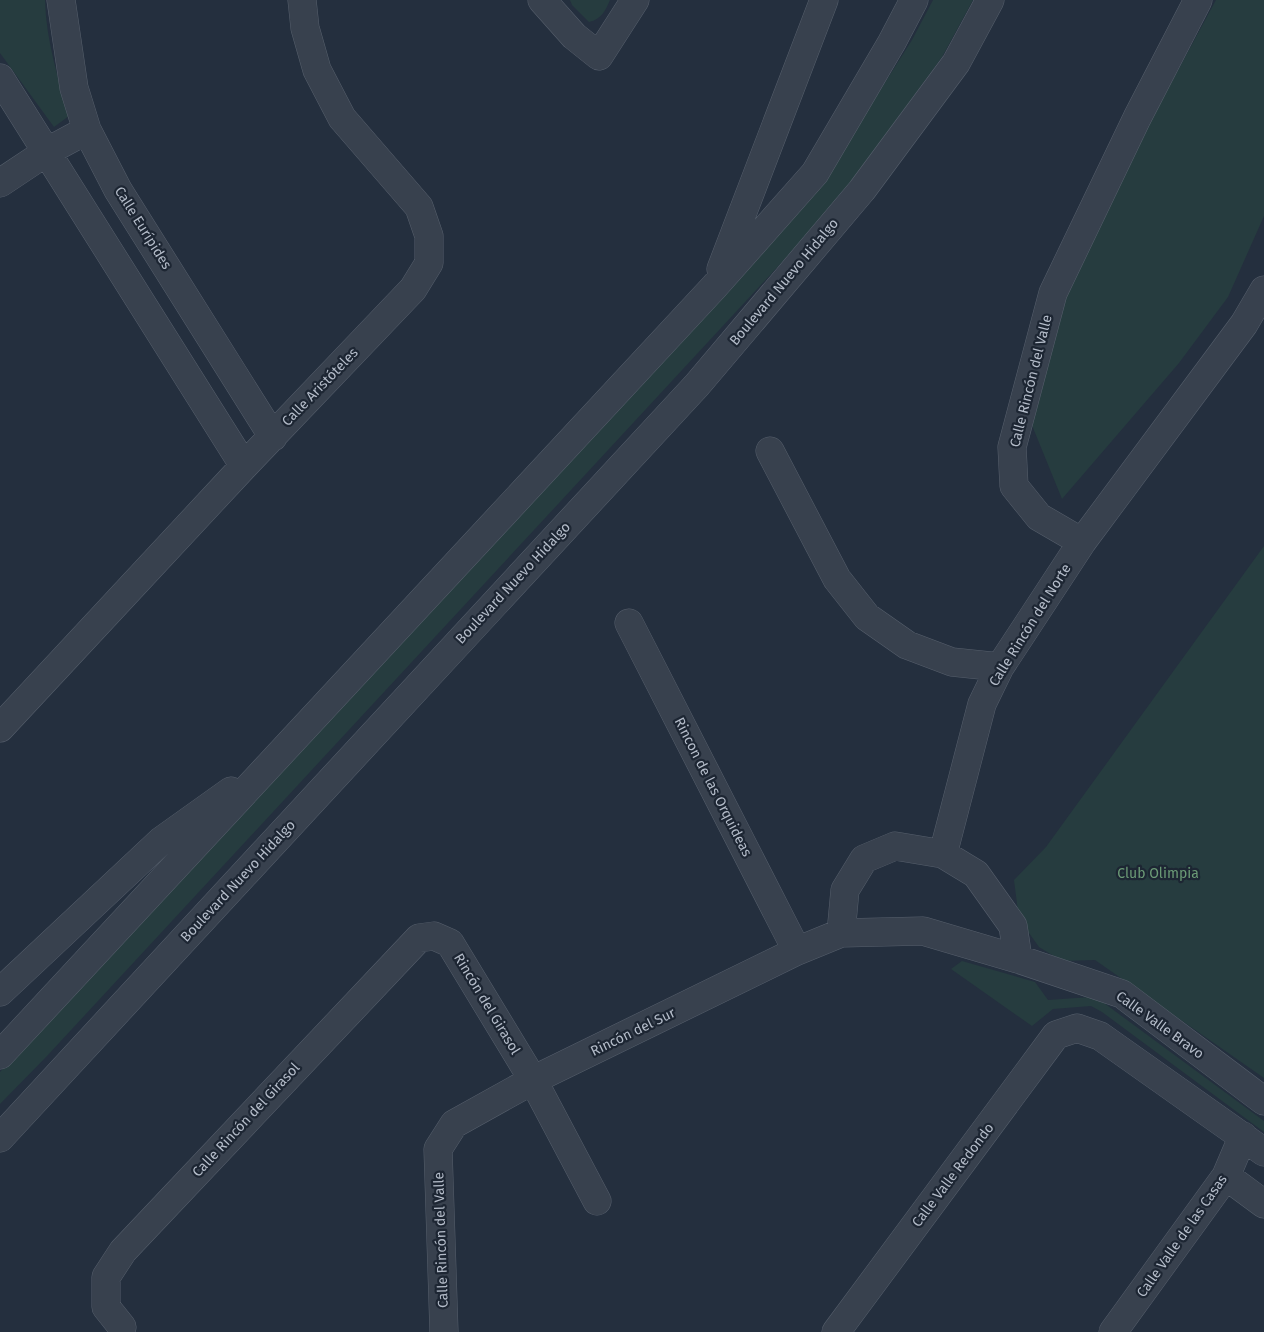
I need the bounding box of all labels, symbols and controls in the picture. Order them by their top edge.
street label: Calle Eurípides [111,184,175,273]
street label: Boulevard Nuevo Hidalgo [726,215,842,349]
street label: Calle Rincón del Valle [1006,313,1056,449]
street label: Calle Aristóteles [278,344,362,430]
street label: Boulevard Nuevo Hidalgo [452,519,574,647]
street label: Calle Rincón del Norte [985,561,1075,689]
street label: Rincon de las Orquideas [671,715,756,860]
street label: Boulevard Nuevo Hidalgo [177,817,299,945]
park label: Club Olimpia [1117,865,1199,882]
street label: Rincón del Girasol [450,950,524,1058]
street label: Calle Valle Bravo [1113,987,1207,1063]
street label: Rincón del Sur [588,1004,679,1060]
street label: Calle Rincón del Girasol [189,1060,303,1180]
street label: Calle Valle Redondo [908,1120,998,1230]
street label: Calle Valle de las Casas [1133,1171,1231,1301]
street label: Calle Rincón del Valle [430,1172,452,1308]

